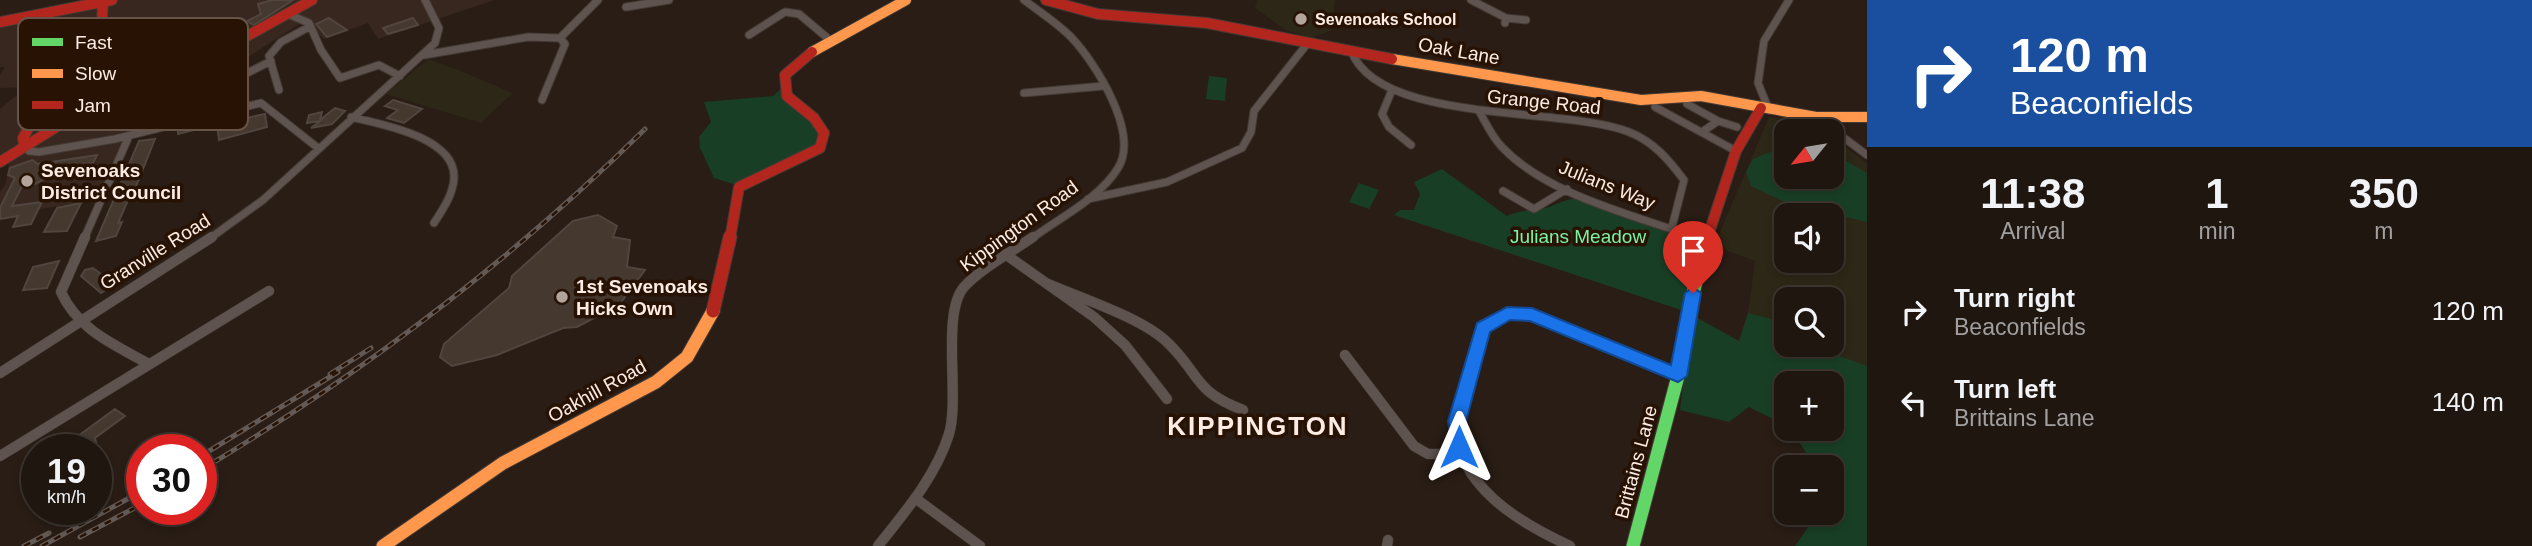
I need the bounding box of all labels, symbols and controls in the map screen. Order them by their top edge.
marker: Sevenoaks School [1293,11,1309,27]
place label: Sevenoaks School [1315,11,1456,28]
legend [18,18,248,130]
icon: right [1895,28,1986,119]
text: 120 m [2010,28,2149,82]
text: Fast [75,32,113,53]
street label: Oak Lane [1417,34,1501,68]
text: Slow [75,63,116,84]
text: Beaconfields [2010,85,2193,121]
street label: Grange Road [1486,86,1602,118]
text: Jam [75,95,111,116]
north arrow [1774,119,1844,189]
map controls [1774,119,1844,525]
street label: Julians Way [1556,156,1659,214]
place label: Sevenoaks District Council [41,160,181,203]
text: 11:38 [1980,170,2085,217]
text: 1 [2205,170,2229,217]
text: 350 [2349,170,2419,217]
marker: Sevenoaks District Council [19,173,35,189]
street label: Kippington Road [956,176,1082,276]
button: sound [1774,203,1844,273]
street label: Granville Road [96,210,214,294]
text: Arrival [2000,218,2065,244]
text: min [2198,218,2236,244]
text: m [2374,218,2393,244]
pin [1663,221,1723,293]
park label: Julians Meadow [1510,226,1646,247]
icon: arrive [1674,232,1712,270]
place label: 1st Sevenoaks Hicks Own [576,276,708,319]
text: Turn right [1954,283,2075,313]
button: search [1774,287,1844,357]
marker: 1st Sevenoaks Hicks Own [554,289,570,305]
icon: right [1895,293,1933,331]
text: 120 m [2432,296,2504,326]
text: Beaconfields [1954,314,2086,340]
street label: Oakhill Road [544,355,650,427]
button: + [1774,371,1844,441]
text: Turn left [1954,374,2056,404]
icon: left [1895,384,1933,422]
text: 140 m [2432,387,2504,417]
street label: Brittains Lane [1611,403,1661,521]
text: Brittains Lane [1954,405,2095,431]
position arrow [1422,410,1496,484]
district label: KIPPINGTON [1167,411,1349,441]
speed limit sign: 30 [126,434,217,525]
text: 19 [47,451,86,490]
button: − [1774,455,1844,525]
text: km/h [47,487,86,507]

